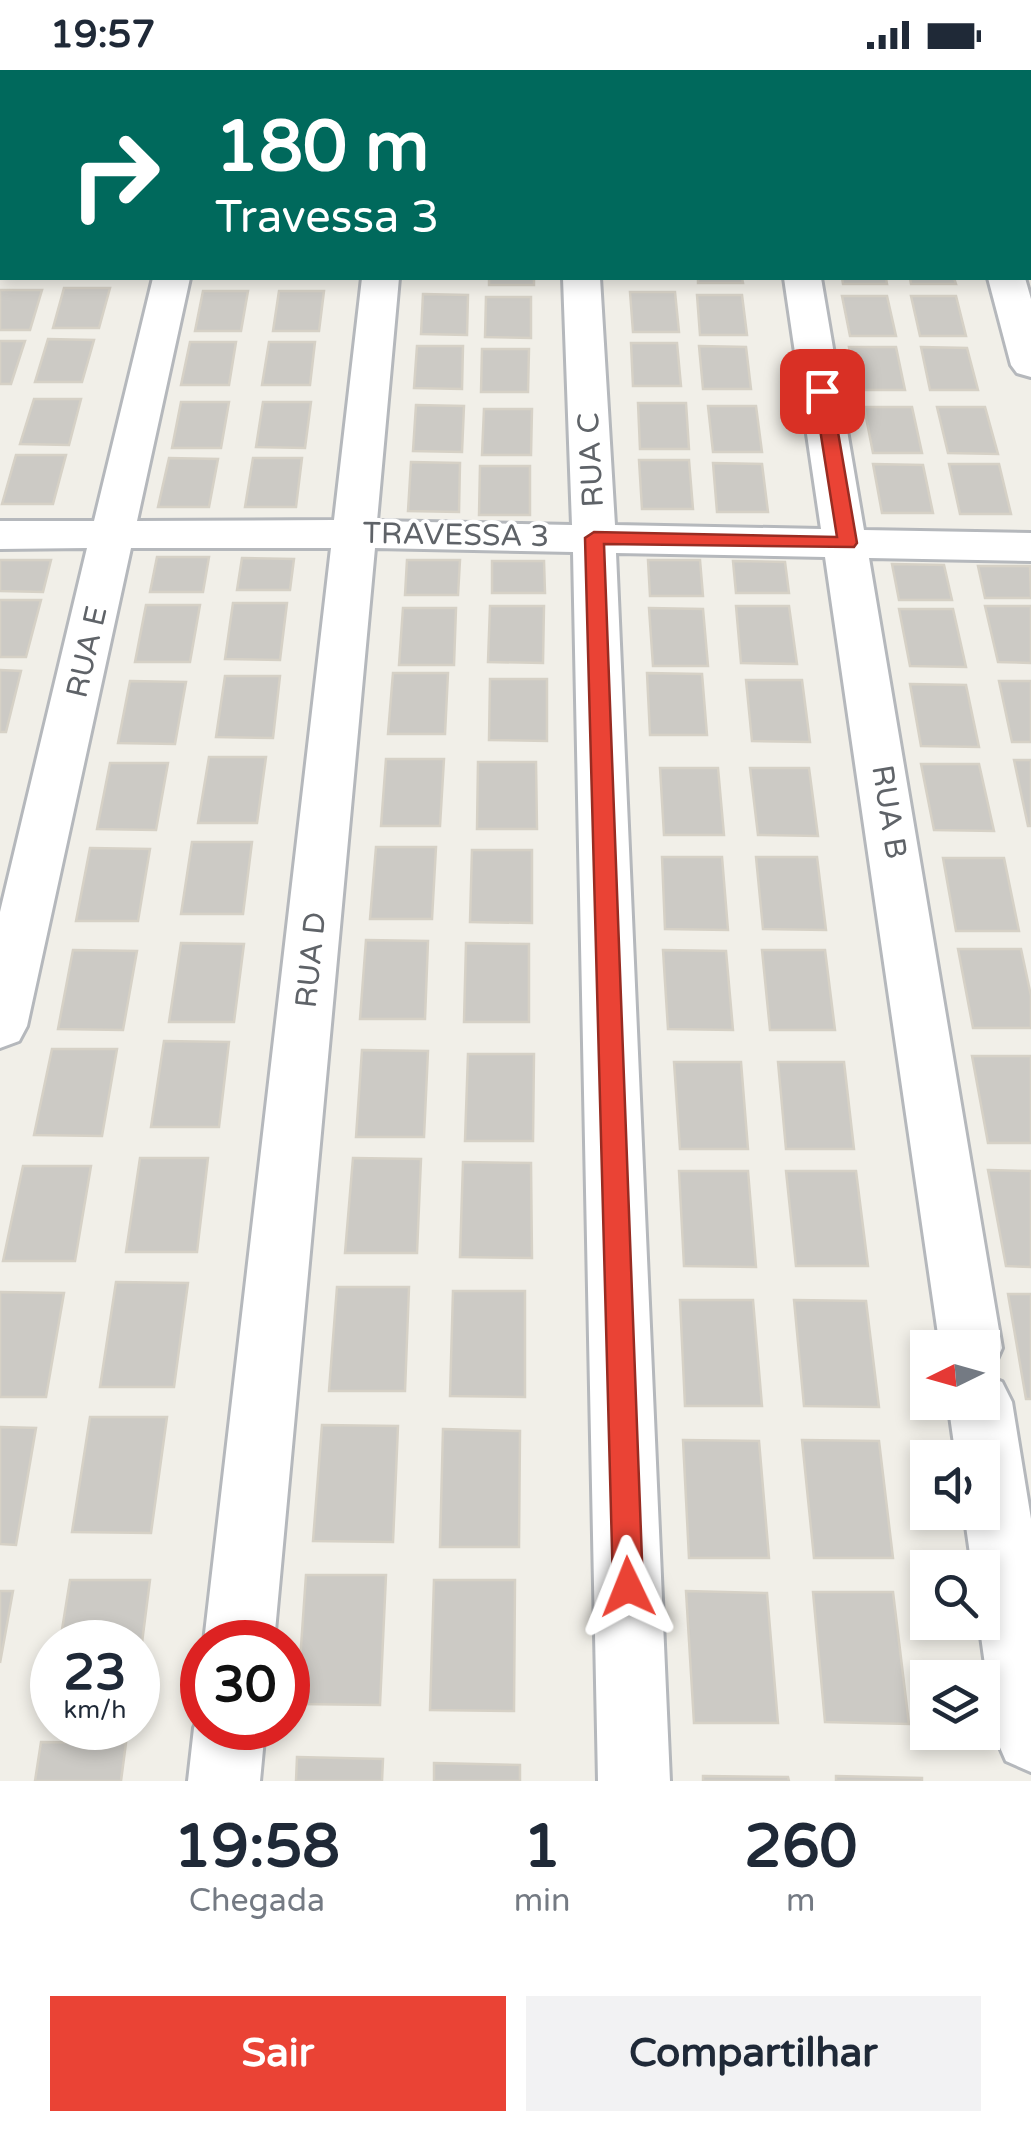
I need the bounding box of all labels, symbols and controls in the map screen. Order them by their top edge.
text: 19:57 [50,12,155,58]
text: 180 m [215,106,429,190]
icon: right [50,110,180,240]
text: Travessa 3 [215,191,439,245]
pin [780,349,865,434]
icon: arrive [795,364,850,419]
street label: RUA C [570,412,612,508]
street label: TRAVESSA 3 [362,515,550,555]
street label: RUA E [59,603,115,701]
street label: RUA B [863,762,915,862]
street label: RUA D [288,910,334,1010]
north arrow [910,1330,1000,1420]
map controls [910,1330,1000,1750]
button: sound [910,1440,1000,1530]
position arrow [576,1535,680,1639]
button: search [910,1550,1000,1640]
speed limit sign: 30 [180,1620,310,1750]
text: 23 [64,1643,126,1703]
button: layers [910,1660,1000,1750]
text: km/h [64,1695,126,1725]
text: 19:58 [174,1811,340,1883]
text: 1 [523,1811,561,1883]
text: 260 [744,1811,857,1883]
text: Chegada [189,1882,325,1920]
text: min [514,1882,571,1920]
text: m [786,1882,815,1920]
button: Sair [50,1996,506,2111]
button: Compartilhar [526,1996,981,2111]

